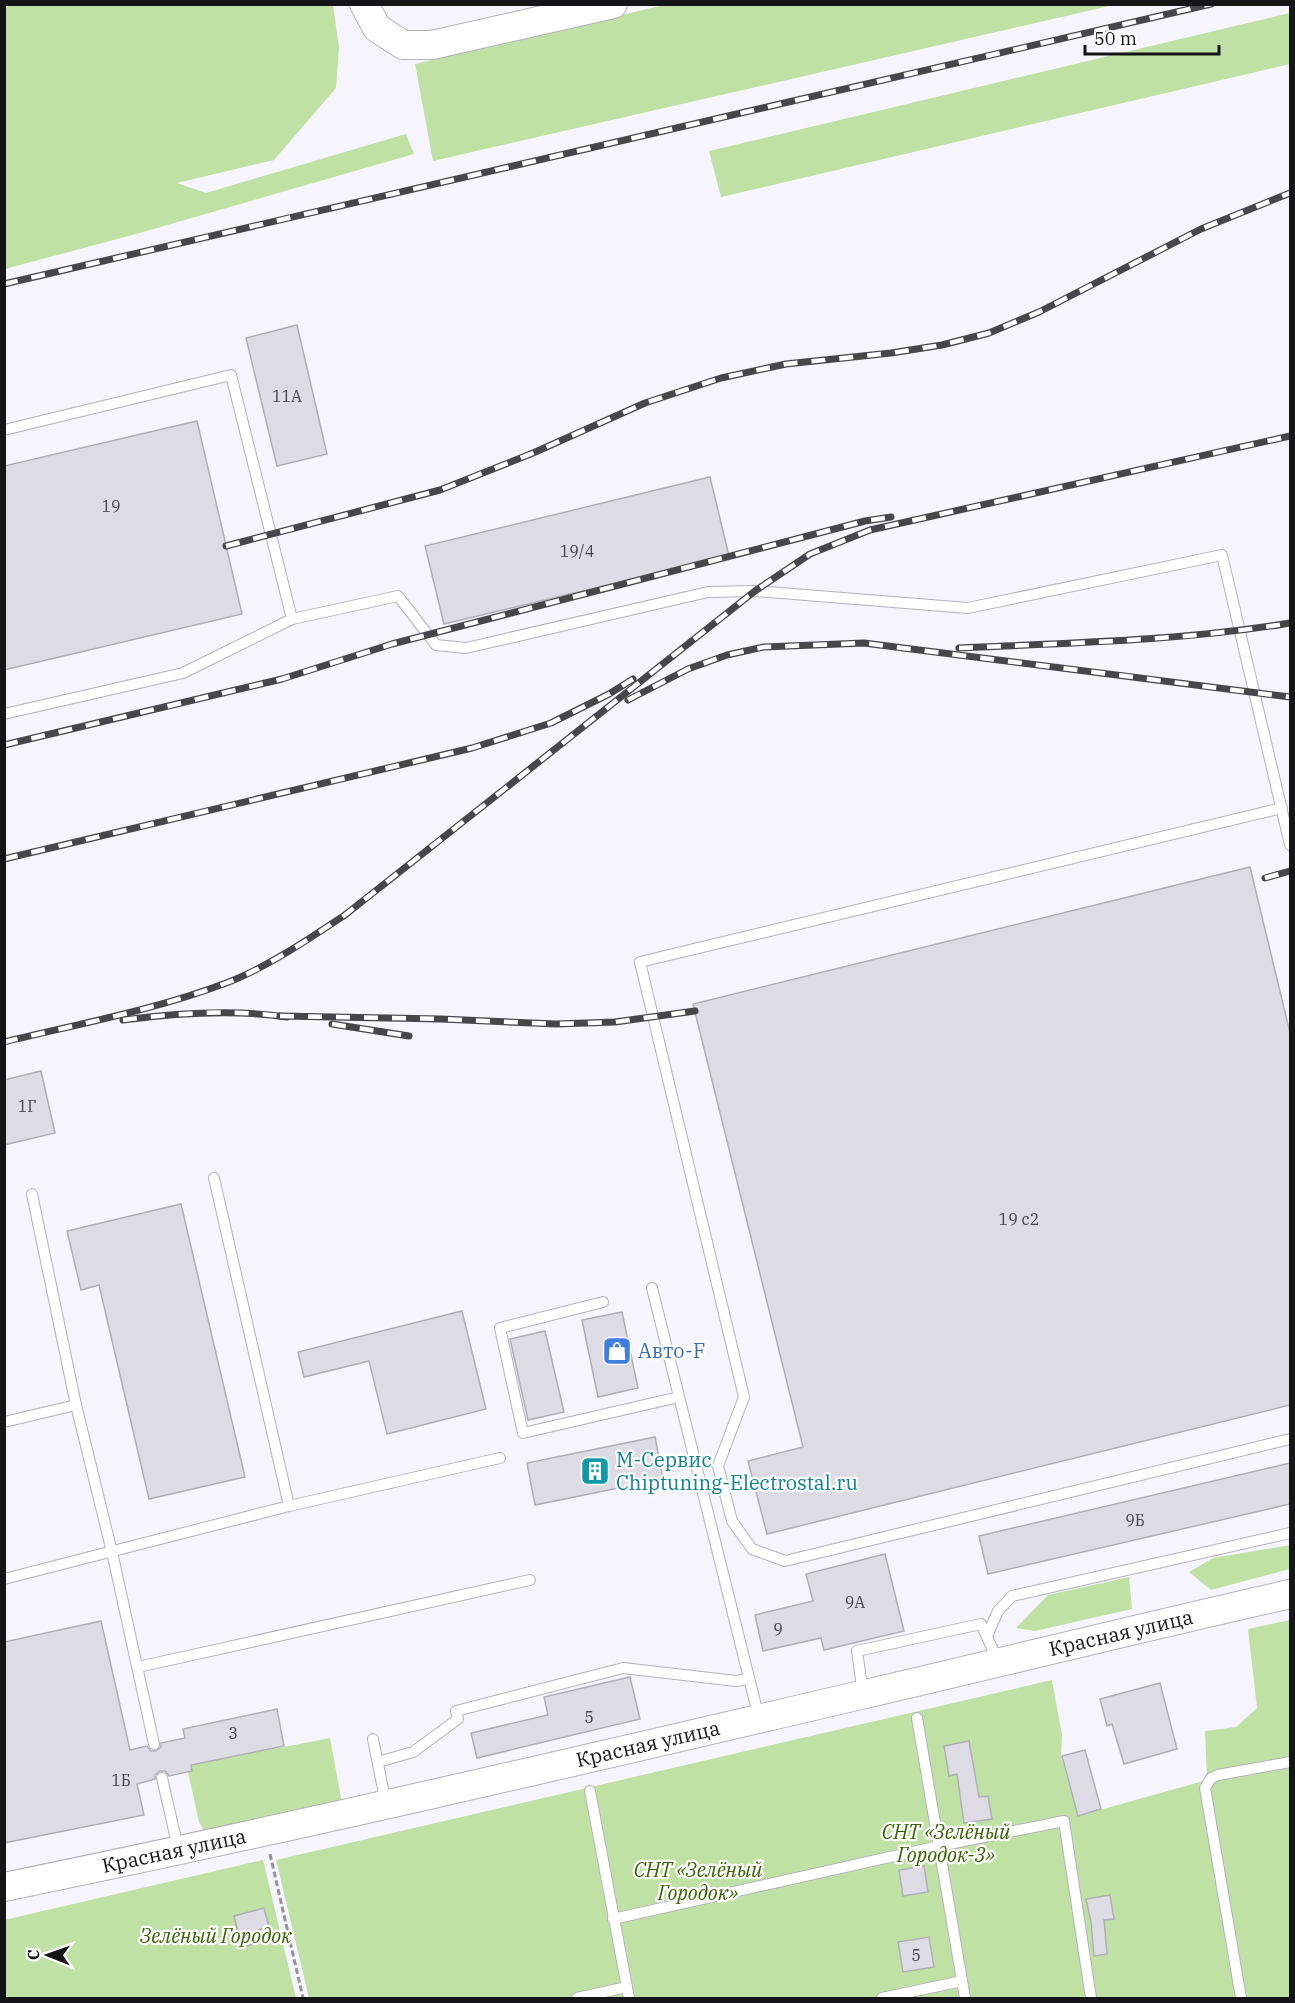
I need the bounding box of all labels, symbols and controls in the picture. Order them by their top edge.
scale bar [1085,18,1218,56]
text: 50 m [1094,27,1137,50]
house number: 11А [272,386,302,406]
house number: 19 [101,496,121,516]
house number: 19/4 [560,541,594,561]
house number: 1Г [18,1096,36,1116]
house number: 19 с2 [999,1209,1039,1229]
shop icon: Авто-F [601,1335,633,1367]
place label: Авто-F [638,1337,705,1364]
place label: M-Сервис Chiptuning-Electrostal.ru [616,1446,858,1496]
building icon: M-Сервис Chiptuning-Electrostal.ru [579,1455,611,1487]
house number: 9Б [1125,1510,1145,1530]
house number: 9А [845,1592,865,1612]
street label: Красная улица [1046,1603,1195,1662]
house number: 9 [773,1619,783,1639]
house number: 5 [584,1707,594,1727]
street label: Красная улица [573,1714,722,1773]
house number: 3 [228,1723,238,1743]
house number: 1Б [111,1770,131,1790]
park label: СНТ «Зелёный Городок-3» [882,1818,1011,1868]
street label: Красная улица [99,1822,249,1879]
park label: СНТ «Зелёный Городок» [634,1856,763,1906]
park label: Зелёный Городок [140,1922,292,1949]
north arrow [18,1925,78,1985]
house number: 5 [911,1945,921,1965]
text: С [23,1949,43,1960]

